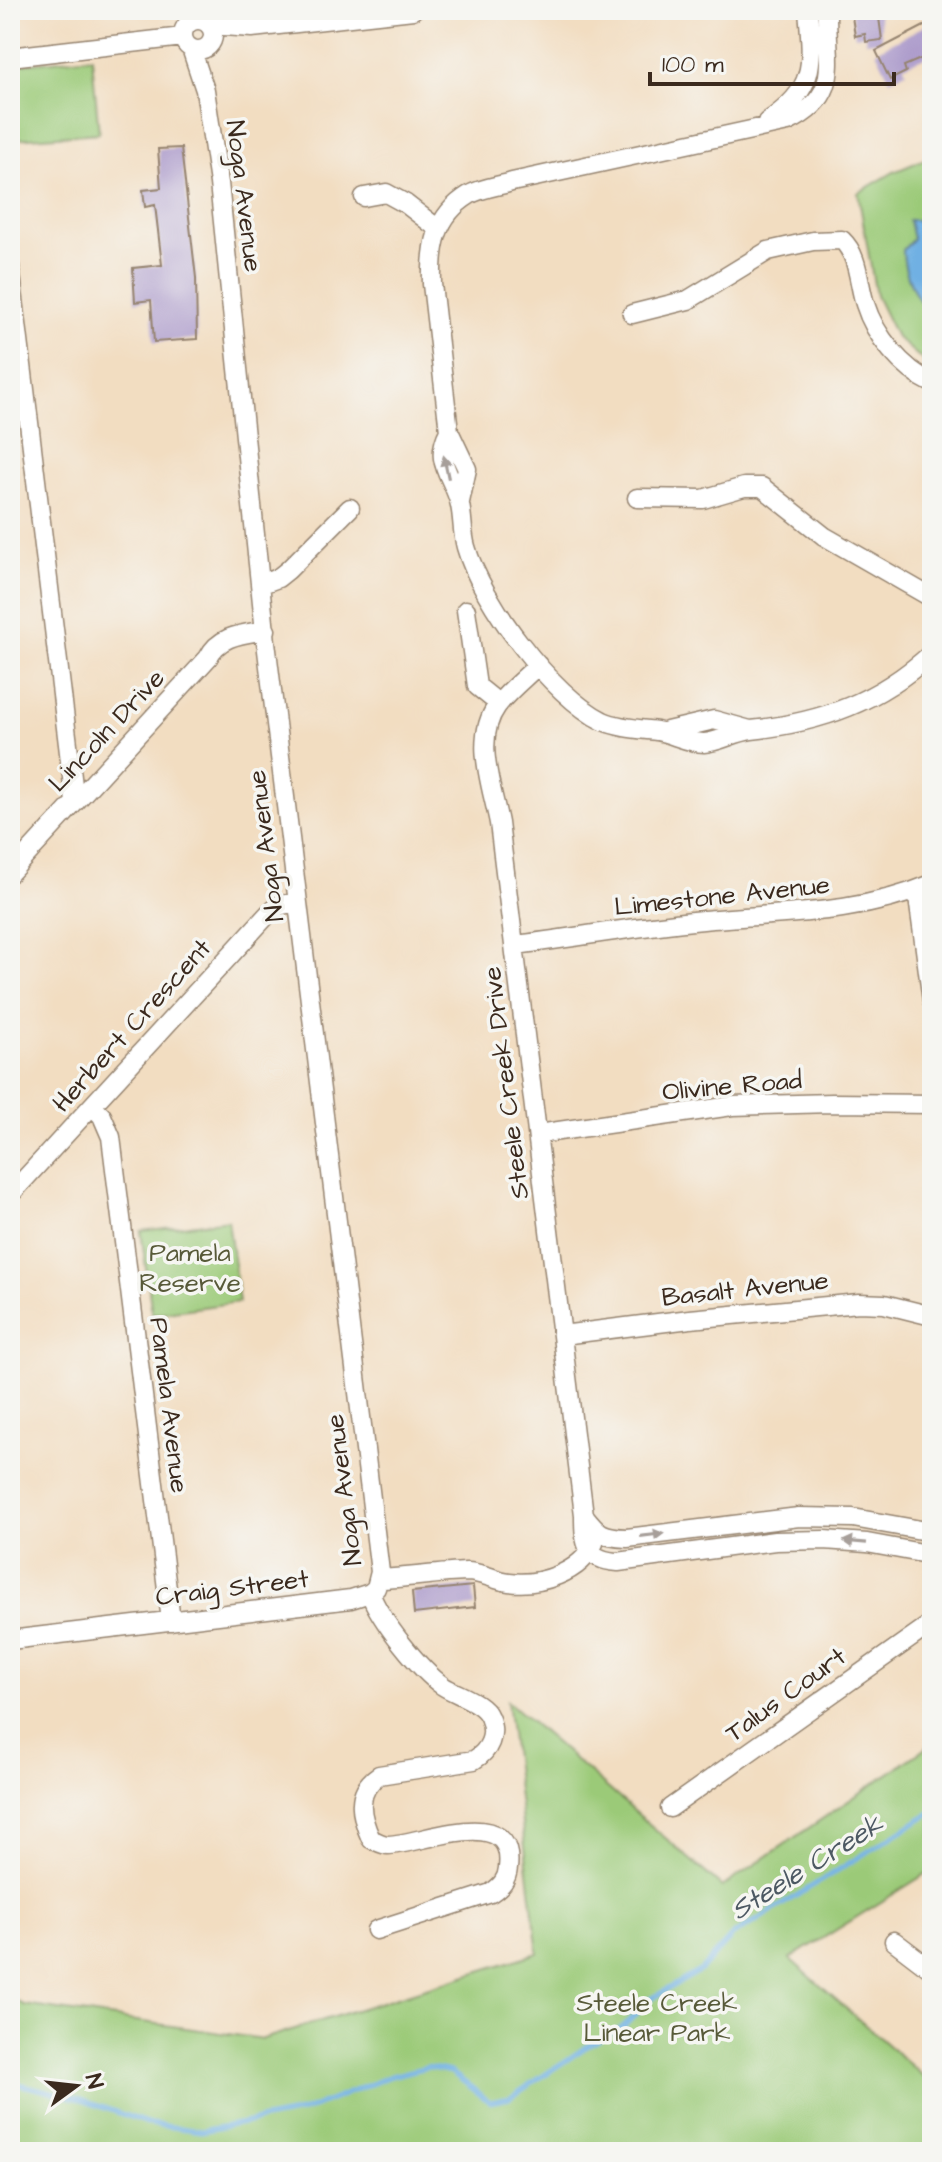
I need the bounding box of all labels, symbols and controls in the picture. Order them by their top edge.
scale bar [650,36,894,86]
text: 100 m [662,48,724,82]
street label: Noga Avenue [215,118,271,274]
one-way arrow [439,454,452,479]
street label: Lincoln Drive [40,661,173,800]
street label: Noga Avenue [239,768,295,924]
street label: Limestone Avenue [613,867,832,925]
street label: Herbert Crescent [44,931,220,1120]
street label: Steele Creek Drive [474,965,538,1201]
street label: Olivine Road [661,1062,803,1110]
park label: Pamela Reserve [139,1235,241,1301]
street label: Basalt Avenue [660,1262,830,1316]
street label: Pamela Avenue [140,1315,198,1495]
street label: Noga Avenue [317,1412,373,1568]
one-way arrow [640,1528,665,1541]
one-way arrow [842,1536,867,1549]
street label: Craig Street [154,1561,311,1617]
street label: Talus Court [718,1638,854,1751]
water label: Steele Creek [723,1804,891,1930]
park label: Steele Creek Linear Park [577,1985,737,2051]
north arrow [36,2046,116,2126]
text: N [77,2071,111,2092]

